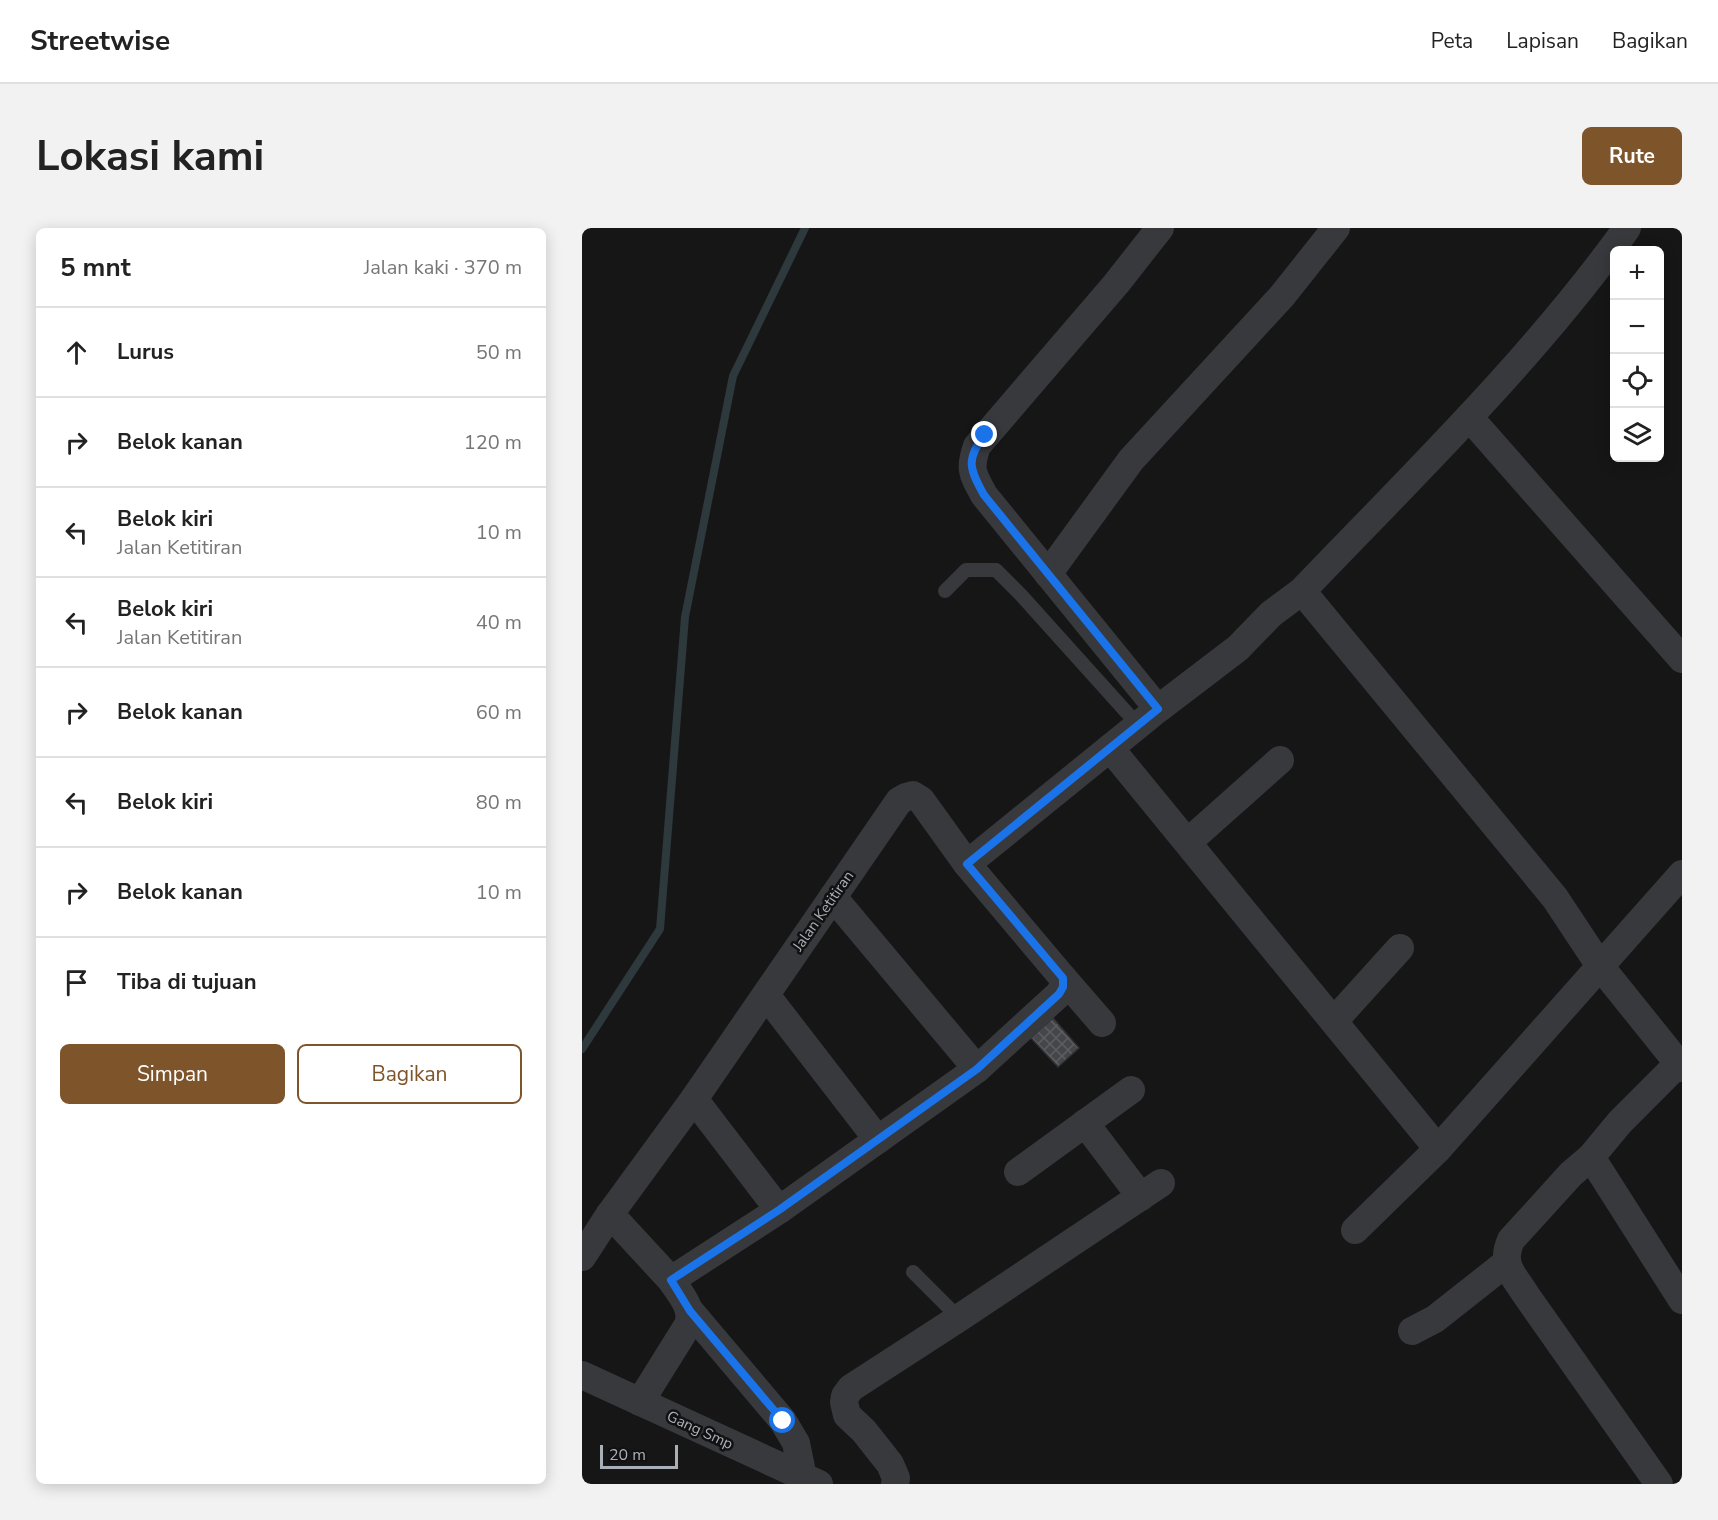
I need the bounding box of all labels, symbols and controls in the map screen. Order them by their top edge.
text: Streetwise [30,22,170,60]
text: Peta [1431,27,1473,55]
text: Lapisan [1506,27,1579,55]
text: Bagikan [1612,27,1688,55]
button: Rute [1582,127,1682,185]
text: Lokasi kami [36,128,264,185]
map controls [1610,246,1664,462]
button: + [1610,246,1664,300]
text: 5 mnt [60,250,131,285]
text: Jalan kaki · 370 m [364,254,522,281]
button: − [1610,300,1664,354]
icon: ahead [60,336,93,369]
text: Lurus [117,337,174,367]
text: 50 m [476,339,522,366]
button: locate [1610,354,1664,408]
button: layers [1610,408,1664,462]
route end [971,421,997,447]
icon: right [60,426,93,459]
text: Belok kanan [117,427,243,457]
text: 120 m [464,429,522,456]
text: Belok kiri [117,504,213,534]
icon: left [60,516,93,549]
text: 10 m [476,519,522,546]
text: Jalan Ketitiran [117,534,242,561]
text: Belok kiri [117,594,213,624]
icon: left [60,606,93,639]
text: 40 m [476,609,522,636]
text: Jalan Ketitiran [117,624,242,651]
icon: right [60,696,93,729]
text: Belok kanan [117,697,243,727]
text: 60 m [476,699,522,726]
icon: left [60,786,93,819]
text: Belok kiri [117,787,213,817]
text: 80 m [476,789,522,816]
street label: Jalan Ketitiran [787,867,858,956]
icon: right [60,876,93,909]
text: Belok kanan [117,877,243,907]
text: 10 m [476,879,522,906]
icon: arrive [60,966,93,999]
text: Tiba di tujuan [117,967,257,997]
button: Simpan [60,1044,285,1104]
button: Bagikan [297,1044,522,1104]
street label: Gang Smp [664,1406,737,1454]
route start [769,1407,795,1433]
scale bar [600,1442,678,1470]
text: 20 m [609,1444,646,1466]

